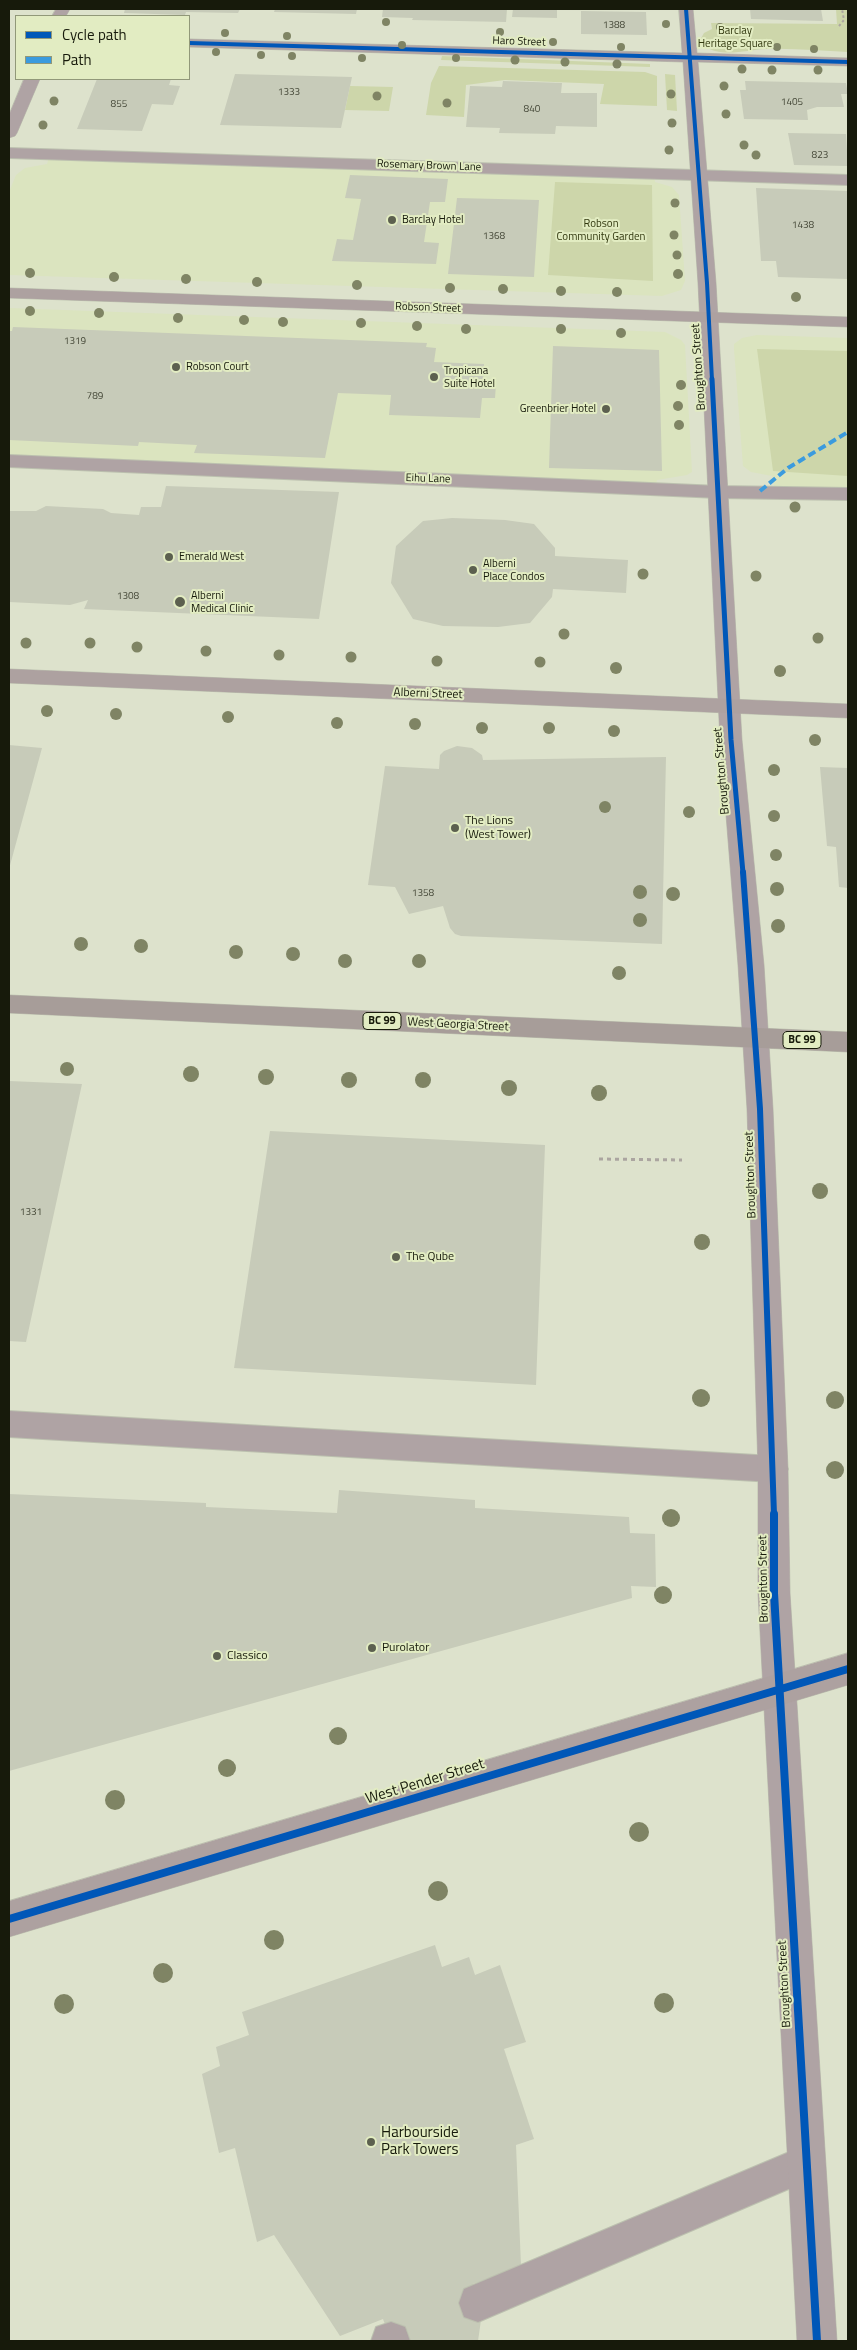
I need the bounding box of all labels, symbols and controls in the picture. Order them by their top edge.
legend [15,15,190,80]
house number: 1388 [603,20,625,32]
text: Cycle path [62,23,127,46]
park label: Barclay Heritage Square [698,24,772,50]
street label: Haro Street [492,34,546,50]
text: Path [62,48,92,71]
house number: 1333 [278,87,300,99]
house number: 1405 [781,97,803,109]
house number: 855 [111,99,127,111]
house number: 840 [524,104,540,116]
house number: 823 [812,150,828,162]
street label: Rosemary Brown Lane [377,158,481,174]
place label: Barclay Hotel [402,213,464,227]
marker: Barclay Hotel [386,214,398,226]
park label: Robson Community Garden [556,217,646,243]
house number: 1438 [792,220,814,232]
house number: 1368 [483,231,505,243]
street label: Robson Street [395,300,461,316]
street label: Broughton Street [689,323,709,411]
house number: 1319 [64,336,86,348]
place label: Robson Court [186,360,249,374]
marker: Robson Court [170,361,182,373]
place label: Tropicana Suite Hotel [444,364,495,390]
marker: Tropicana Suite Hotel [428,371,440,383]
house number: 789 [87,391,103,403]
place label: Greenbrier Hotel [520,402,596,416]
marker: Greenbrier Hotel [600,403,612,415]
street label: Eihu Lane [405,472,451,486]
place label: Emerald West [179,550,244,564]
marker: Emerald West [163,551,175,563]
place label: Alberni Place Condos [483,557,545,583]
marker: Alberni Place Condos [467,564,479,576]
place label: Alberni Medical Clinic [191,589,253,615]
house number: 1308 [117,591,139,603]
marker: Alberni Medical Clinic [173,595,187,609]
street label: Alberni Street [393,686,463,702]
street label: Broughton Street [711,727,733,815]
place label: The Lions (West Tower) [465,814,531,842]
marker: The Lions (West Tower) [449,822,461,834]
house number: 1358 [412,888,434,900]
road number: BC 99 [363,1012,401,1030]
street label: West Georgia Street [407,1015,509,1035]
road number: BC 99 [783,1032,821,1048]
street label: Broughton Street [742,1131,760,1219]
house number: 1331 [20,1207,42,1219]
place label: The Qube [406,1250,454,1264]
marker: The Qube [390,1251,402,1263]
street label: Broughton Street [756,1535,772,1623]
place label: Purolator [382,1641,429,1655]
marker: Purolator [366,1642,378,1654]
place label: Classico [227,1649,268,1663]
marker: Classico [211,1650,223,1662]
street label: West Pender Street [363,1755,487,1809]
street label: Broughton Street [776,1940,794,2028]
place label: Harbourside Park Towers [381,2124,459,2159]
marker: Harbourside Park Towers [365,2136,377,2148]

